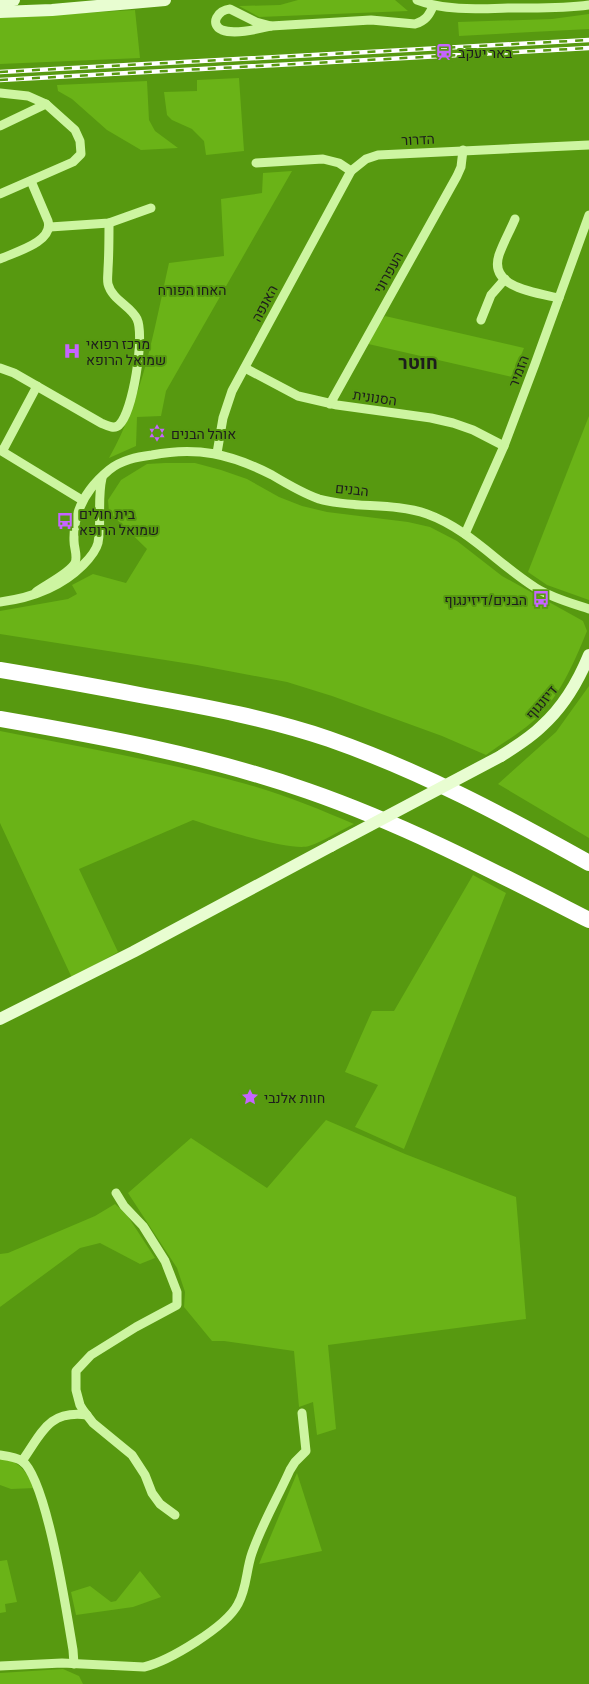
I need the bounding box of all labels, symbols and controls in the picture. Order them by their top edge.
station icon: באר יעקב [434,42,454,62]
place label: באר יעקב [458,43,513,62]
street label: הדרור [401,129,435,149]
street label: העפרוני [369,248,407,296]
park label: האחו הפורח [157,280,227,299]
street label: האנפה [246,281,282,325]
place label: מרכז רפואי שמואל הרופא [86,334,166,369]
hospital icon: מרכז רפואי שמואל הרופא [62,341,82,361]
district label: חוטר [398,349,438,375]
street label: הזמיר [503,352,533,390]
street label: הסנונית [352,385,398,409]
synagogue icon: אוהל הבנים [147,423,167,443]
place label: אוהל הבנים [171,424,236,443]
street label: הבנים [334,478,370,500]
place label: בית חולים שמואל הרופא [79,504,159,539]
bus stop icon: בית חולים שמואל הרופא [55,511,75,531]
bus stop icon: הבנים/דיזינגוף [531,589,551,609]
place label: הבנים/דיזינגוף [444,590,527,609]
street label: דיזנגוף [521,681,561,723]
place icon: חוות אלנבי [240,1087,260,1107]
place label: חוות אלנבי [264,1088,325,1107]

